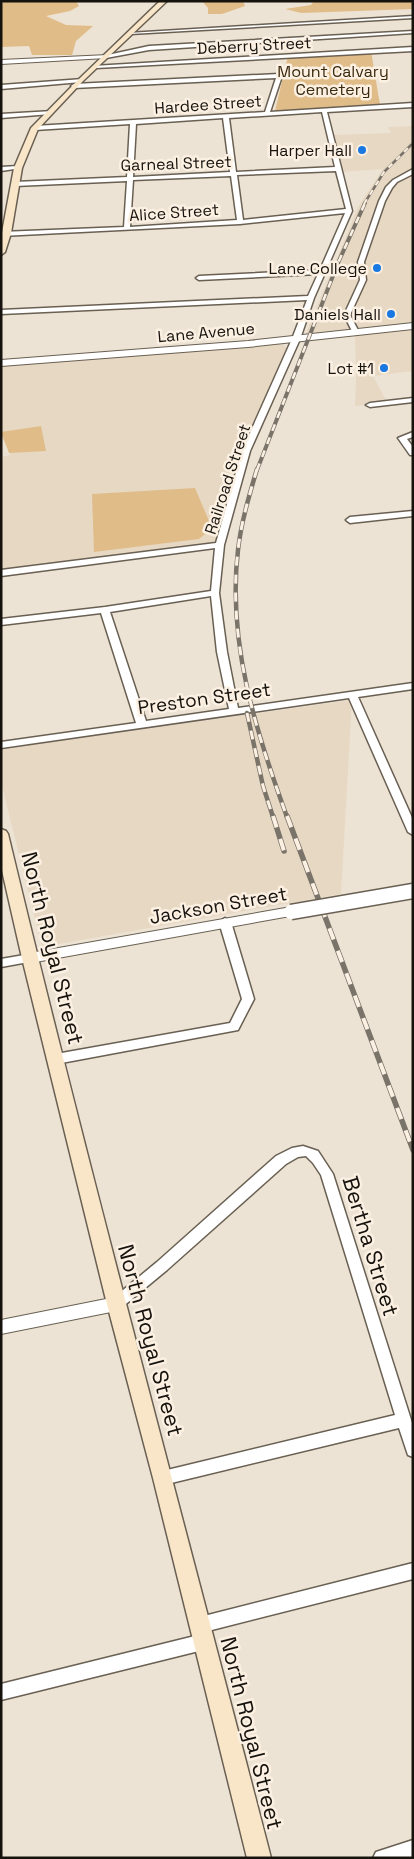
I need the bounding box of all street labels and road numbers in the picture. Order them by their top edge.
street label: Deberry Street [196,32,312,59]
street label: Hardee Street [154,90,262,119]
street label: Garneal Street [120,151,232,176]
street label: Alice Street [128,199,220,226]
street label: Lane Avenue [157,318,256,347]
street label: Railroad Street [200,421,255,537]
street label: Preston Street [136,677,272,720]
street label: North Royal Street [16,849,90,1047]
street label: Jackson Street [147,881,289,930]
street label: Bertha Street [336,1173,406,1319]
street label: North Royal Street [112,1241,190,1439]
street label: North Royal Street [215,1634,289,1832]

